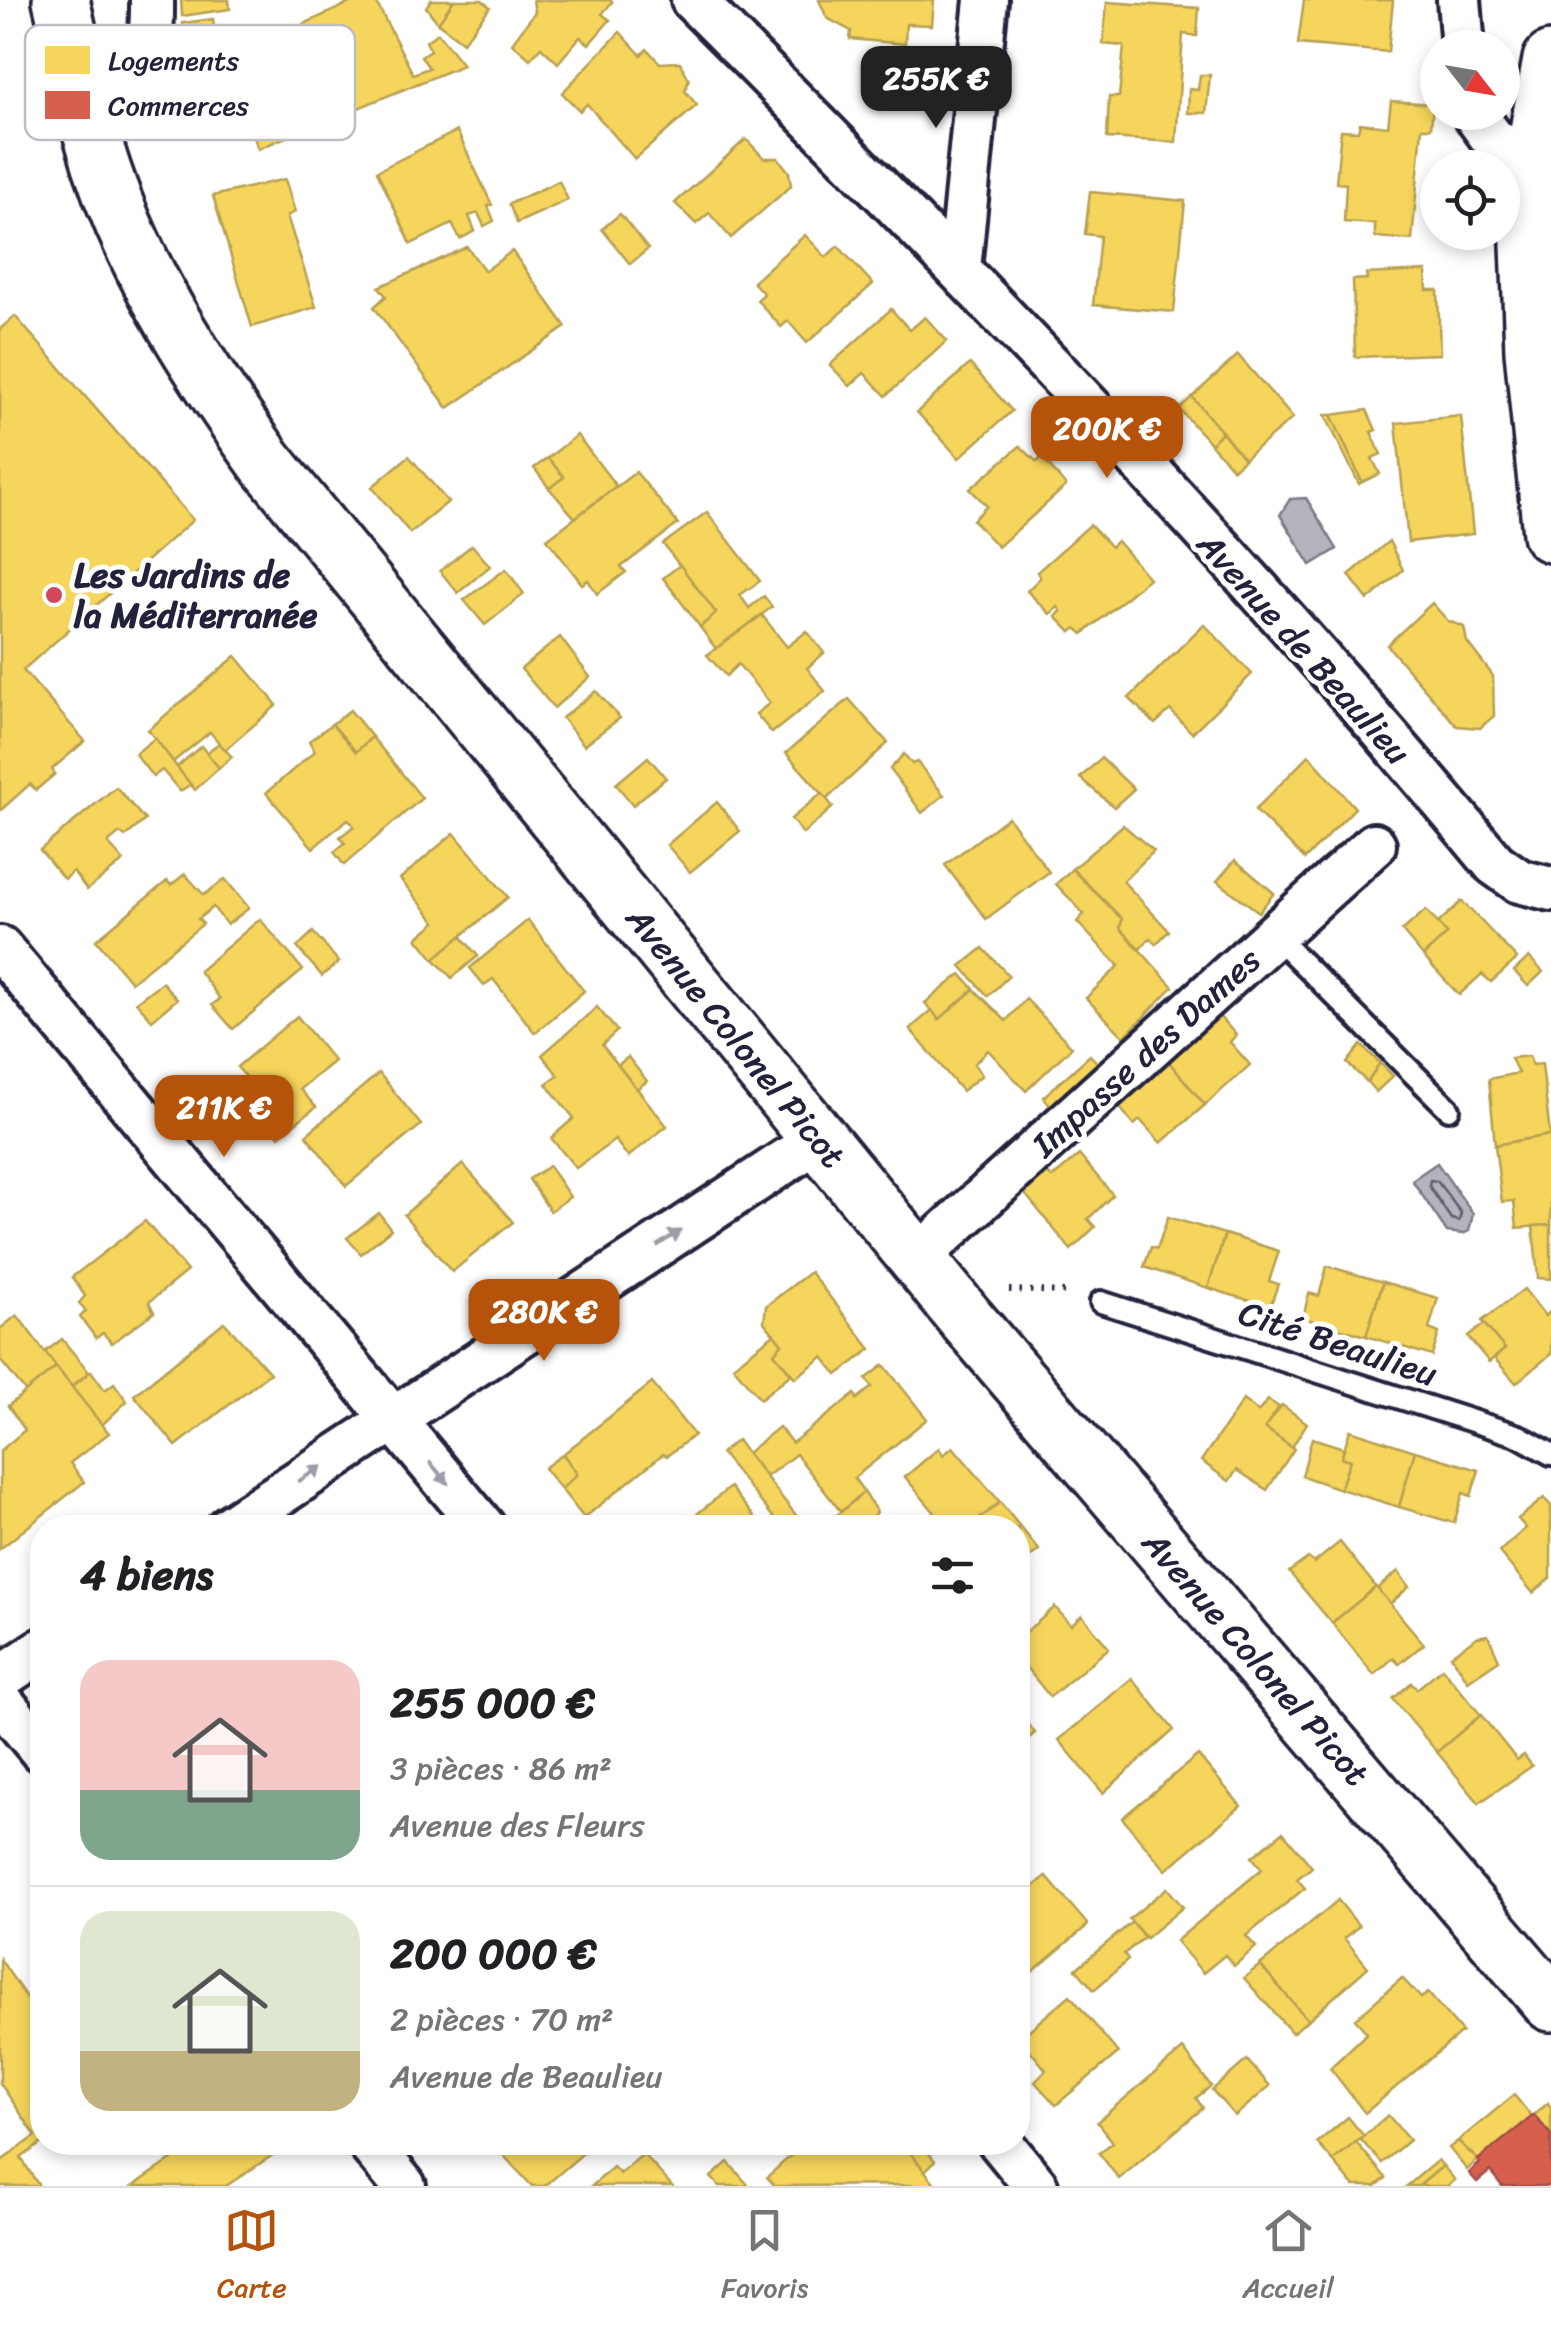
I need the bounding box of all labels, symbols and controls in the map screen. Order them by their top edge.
legend [25,25,355,140]
north arrow [1420,30,1520,130]
map controls [1420,30,1520,250]
text: Logements [108,36,239,85]
pin: 255K € [855,46,1017,131]
text: 255K € [883,50,989,107]
text: Commerces [108,81,249,130]
button: locate [1420,150,1520,250]
pin: 200K € [1026,396,1188,481]
text: 200K € [1053,400,1161,457]
street label: Avenue de Beaulieu [1181,516,1427,780]
place label: Les Jardins de la Méditerranée [73,544,318,646]
marker: Les Jardins de la Méditerranée [43,584,65,606]
street label: Avenue Colonel Picot [609,891,862,1183]
street label: Impasse des Dames [1016,931,1275,1174]
pin: 211K € [143,1075,305,1160]
text: 211K € [177,1079,271,1136]
one-way arrow [656,1229,683,1247]
pin: 280K € [463,1279,625,1364]
street label: Cité Beaulieu [1231,1282,1446,1404]
text: 280K € [490,1283,598,1340]
one-way arrow [428,1461,449,1486]
one-way arrow [296,1465,323,1483]
street label: Avenue Colonel Picot [1126,1514,1386,1801]
text: 4 biens [80,1538,213,1612]
icon: filters [925,1548,980,1603]
text: 255 000 € [390,1666,595,1740]
icon: home [160,1700,280,1820]
text: 3 pièces · 86 m² [390,1740,612,1797]
text: Avenue des Fleurs [390,1797,645,1854]
text: 200 000 € [390,1917,597,1991]
icon: home [160,1951,280,2071]
text: 2 pièces · 70 m² [390,1991,614,2048]
text: Avenue de Beaulieu [390,2048,662,2105]
tab: Carte [217,2203,287,2312]
tab: Favoris [721,2203,808,2312]
tab: Accueil [1242,2203,1334,2312]

